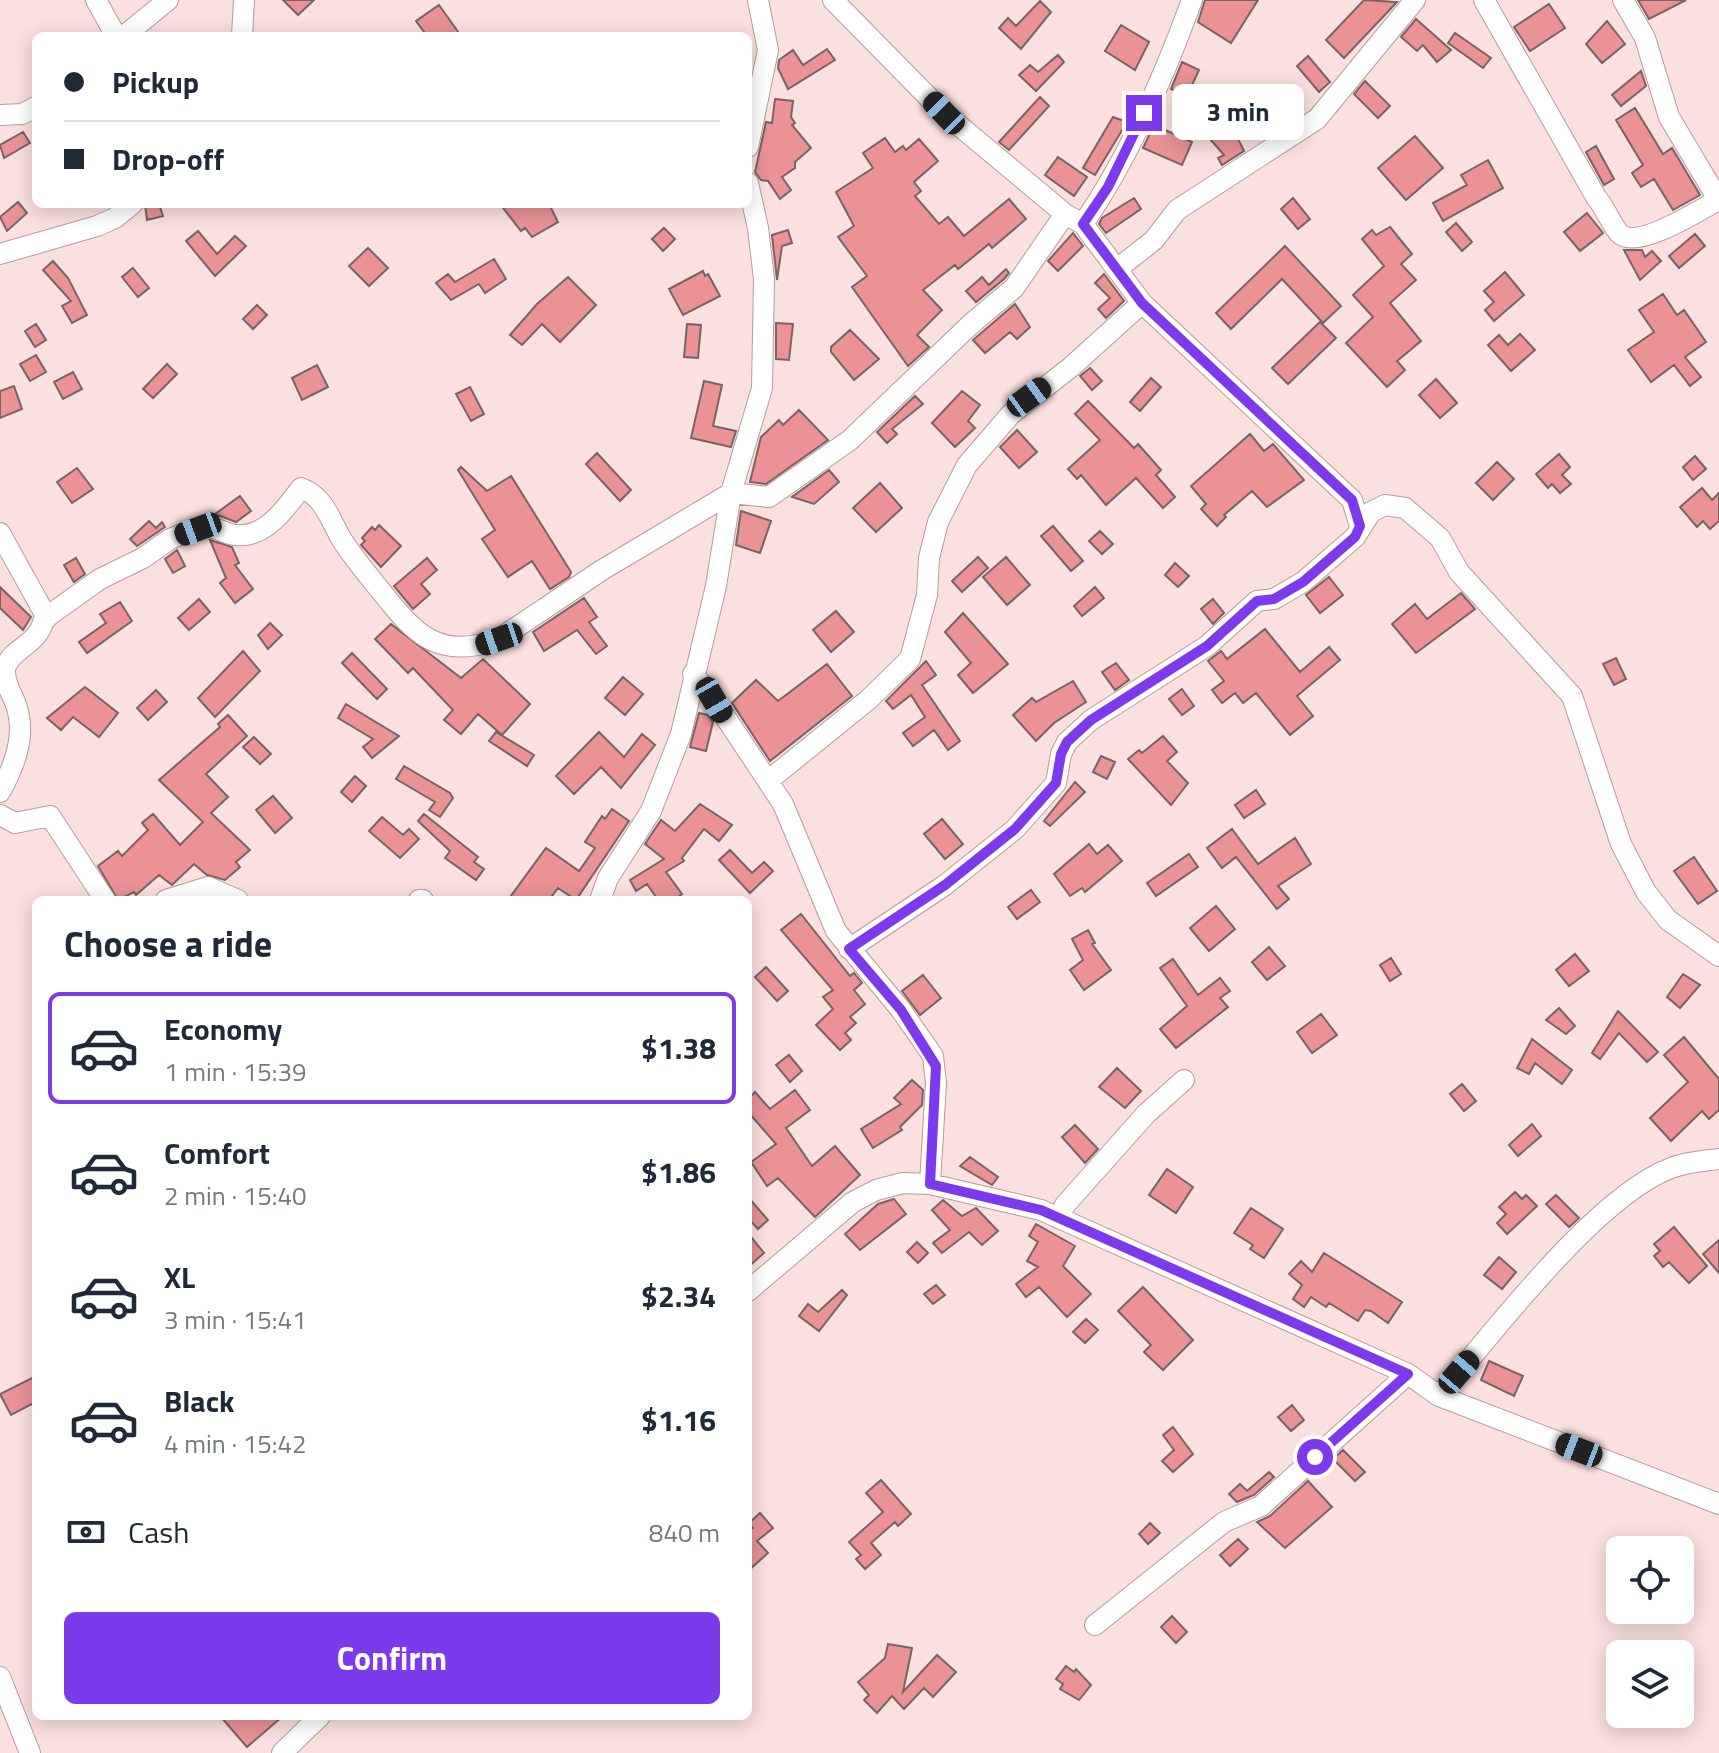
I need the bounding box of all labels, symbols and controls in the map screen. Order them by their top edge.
text: Pickup [112,59,199,105]
callout: 3 min [1172,85,1304,141]
car [919,87,969,139]
text: 3 min [1206,92,1270,131]
route end [1126,95,1162,131]
text: Drop-off [112,136,224,182]
car [1003,373,1055,421]
car [171,510,225,548]
car [472,620,526,658]
car [692,673,736,727]
text: Choose a ride [64,916,272,971]
text: Economy [164,1006,282,1052]
icon: car [68,1012,140,1084]
text: $1.38 [641,1025,716,1071]
text: 1 min · 15:39 [164,1052,307,1091]
text: Comfort [164,1130,270,1176]
icon: car [68,1136,140,1208]
text: $1.86 [641,1149,716,1195]
text: 2 min · 15:40 [164,1176,307,1215]
text: XL [164,1254,195,1300]
icon: car [68,1260,140,1332]
text: $2.34 [641,1273,716,1319]
text: 3 min · 15:41 [164,1300,307,1339]
car [1434,1346,1484,1398]
text: Black [164,1378,235,1424]
icon: car [68,1384,140,1456]
text: $1.16 [641,1397,716,1443]
text: 4 min · 15:42 [164,1424,307,1463]
car [1552,1430,1606,1470]
route start [1297,1439,1333,1475]
text: Cash [128,1509,189,1555]
icon: cash [64,1510,108,1554]
text: 840 m [649,1513,720,1552]
map controls [1606,1536,1694,1728]
button: locate [1606,1536,1694,1624]
button: Confirm [64,1612,720,1704]
button: layers [1606,1640,1694,1728]

